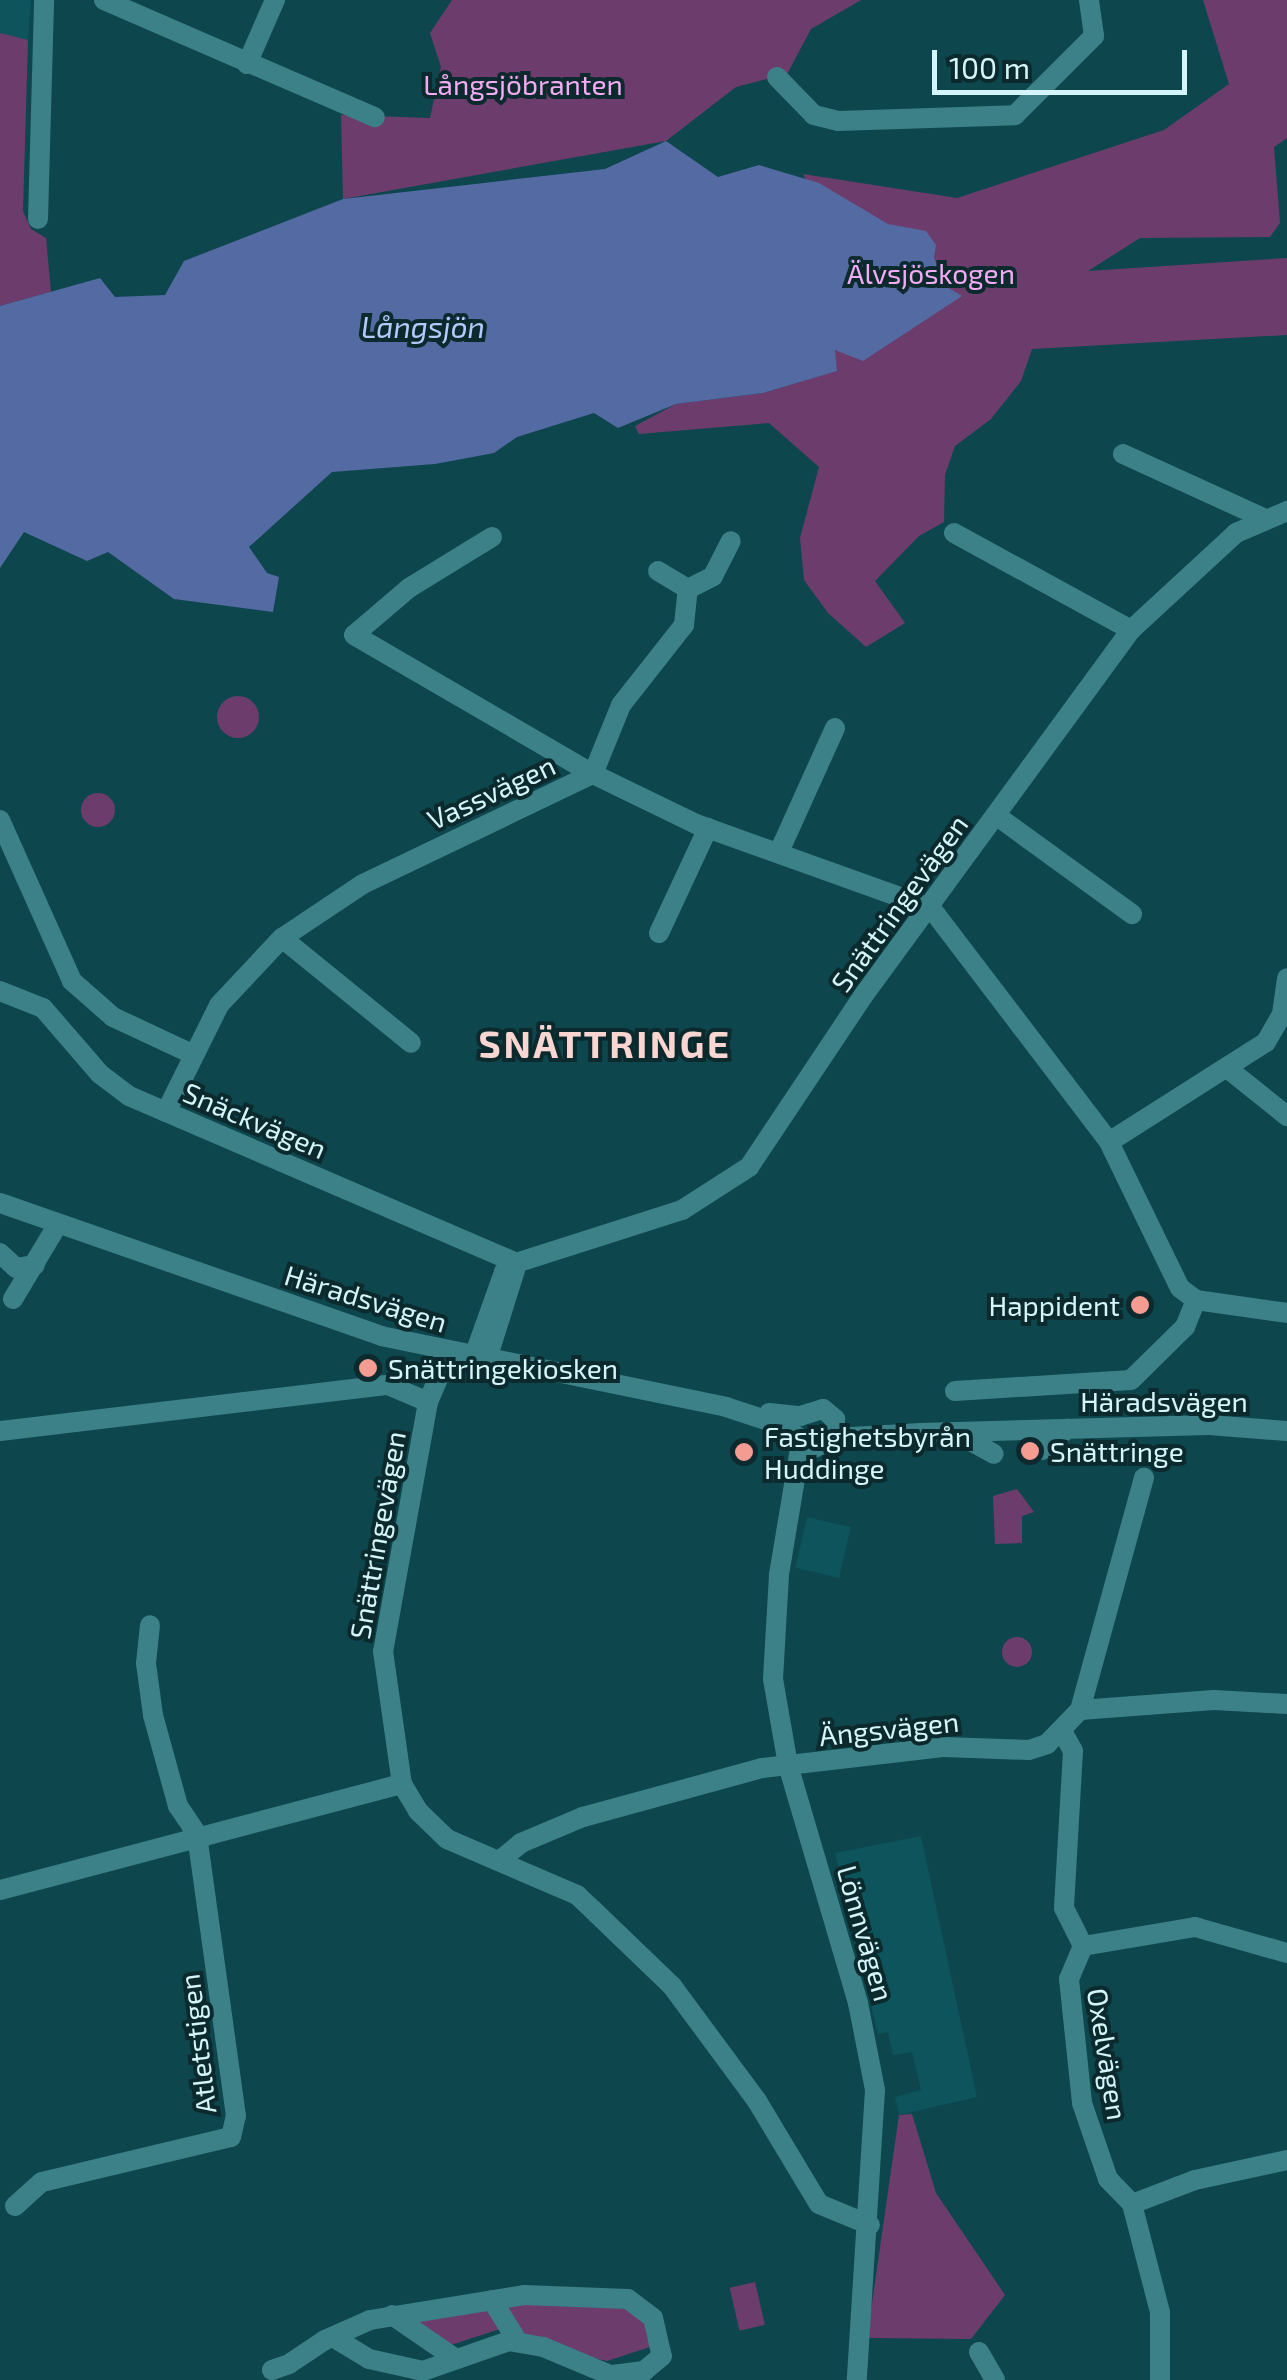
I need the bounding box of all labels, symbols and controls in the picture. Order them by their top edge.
scale bar [937,30,1192,92]
text: 100 m [949,49,1030,85]
park label: Långsjöbranten [423,67,623,101]
park label: Älvsjöskogen [847,256,1015,290]
water label: Långsjön [361,308,485,344]
street label: Vassvägen [422,748,560,836]
street label: Snättringevägen [824,808,974,998]
district label: SNÄTTRINGE [479,1021,731,1067]
street label: Snäckvägen [178,1075,332,1165]
street label: Häradsvägen [281,1257,451,1339]
place label: Happident [988,1288,1120,1322]
marker: Happident [1129,1294,1151,1316]
place label: Snättringekiosken [388,1351,618,1385]
marker: Snättringekiosken [357,1357,379,1379]
street label: Häradsvägen [1080,1384,1248,1418]
place label: Fastighetsbyrån Huddinge [764,1419,971,1485]
street label: Snättringevägen [342,1428,412,1642]
place label: Snättringe [1050,1434,1184,1468]
marker: Snättringe [1019,1440,1041,1462]
marker: Fastighetsbyrån Huddinge [733,1441,755,1463]
street label: Ängsvägen [817,1704,961,1752]
street label: Lönnvägen [831,1861,901,2005]
street label: Atletstigen [172,1972,222,2116]
street label: Oxelvägen [1081,1986,1135,2122]

